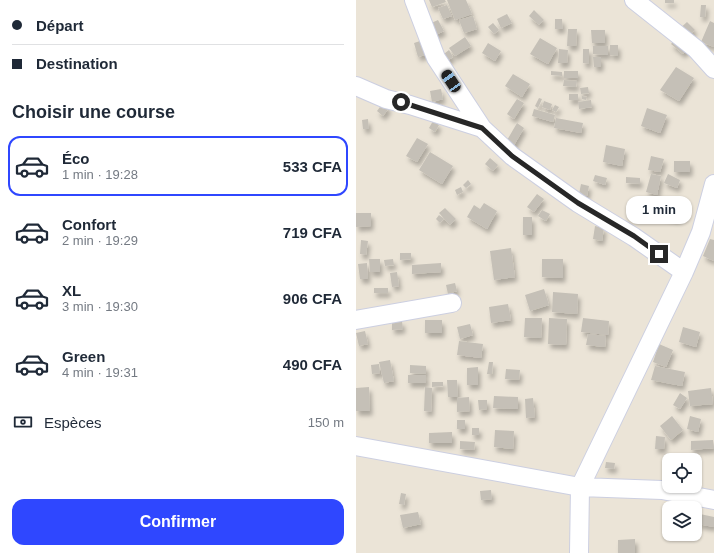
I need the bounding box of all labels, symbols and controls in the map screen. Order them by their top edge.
text: Départ [36,17,84,34]
text: Destination [36,55,118,72]
car [439,68,463,94]
route start [392,93,410,111]
text: Choisir une course [12,102,175,122]
icon: car [14,148,50,184]
text: Éco [62,150,90,167]
text: 533 CFA [283,158,342,175]
text: 1 min · 19:28 [62,167,138,182]
callout: 1 min [626,196,692,224]
text: 1 min [642,202,676,217]
icon: car [14,214,50,250]
text: Confort [62,216,116,233]
text: 719 CFA [283,224,342,241]
text: 2 min · 19:29 [62,233,138,248]
route end [650,245,668,263]
icon: car [14,280,50,316]
text: XL [62,282,81,299]
text: 906 CFA [283,290,342,307]
text: 3 min · 19:30 [62,299,138,314]
icon: car [14,346,50,382]
text: Green [62,348,105,365]
text: 490 CFA [283,356,342,373]
text: 4 min · 19:31 [62,365,138,380]
icon: cash [12,411,34,433]
text: Espèces [44,414,102,431]
text: 150 m [308,415,344,430]
map controls [662,453,702,541]
button: locate [662,453,702,493]
button: Confirmer [12,499,344,545]
button: layers [662,501,702,541]

